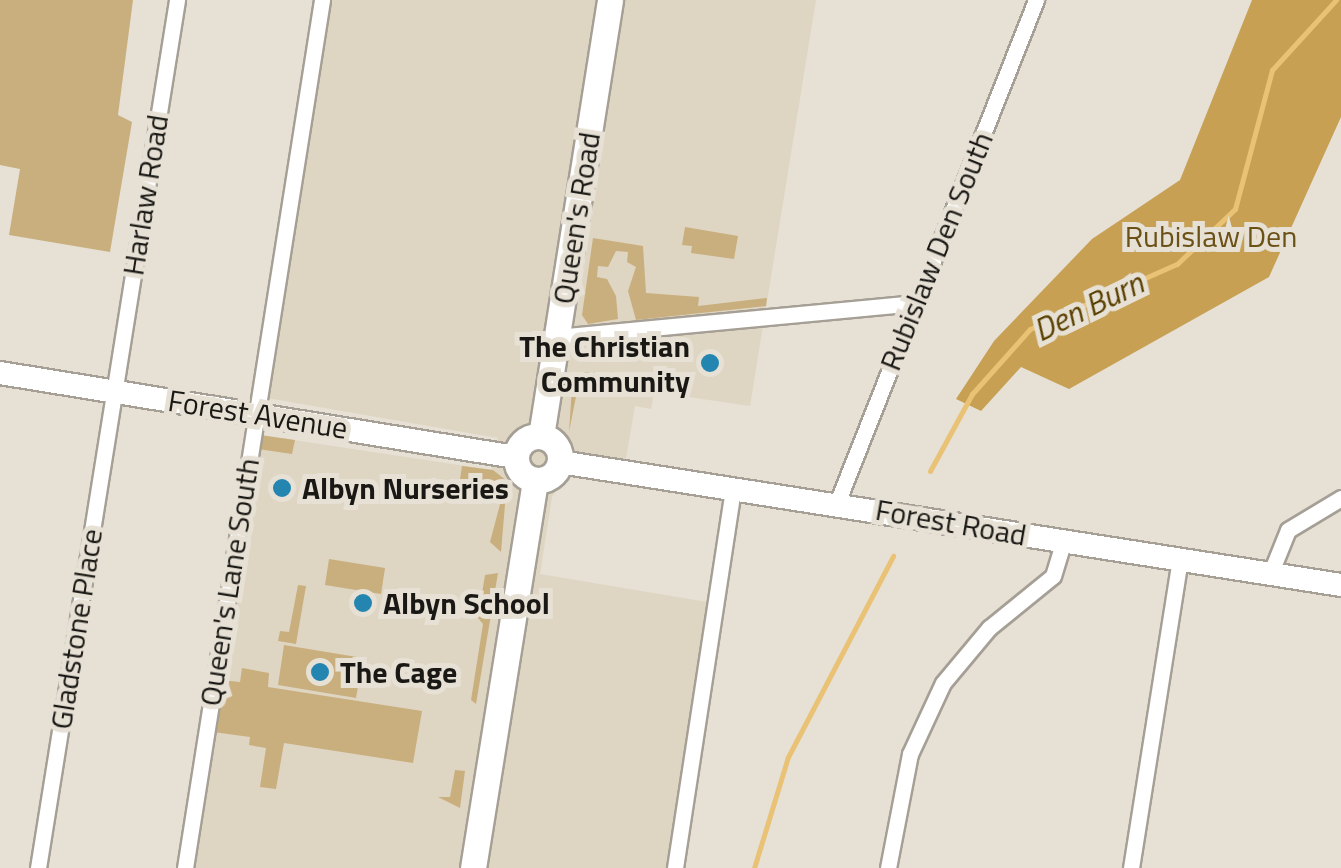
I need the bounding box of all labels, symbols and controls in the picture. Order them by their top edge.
street label: Harlaw Road [115,112,175,278]
street label: Rubislaw Den South [872,127,1000,375]
street label: Queen's Road [545,130,607,306]
park label: Rubislaw Den [1125,218,1297,254]
water label: Den Burn [1027,263,1149,349]
place label: The Christian Community [519,328,690,398]
marker: The Christian Community [699,352,721,374]
street label: Forest Avenue [166,382,350,446]
street label: Queen's Lane South [192,456,266,708]
place label: Albyn Nurseries [302,470,509,506]
marker: Albyn Nurseries [271,477,293,499]
street label: Forest Road [873,491,1029,553]
street label: Gladstone Place [42,526,110,732]
place label: Albyn School [383,585,550,621]
marker: Albyn School [352,592,374,614]
place label: The Cage [340,654,457,690]
marker: The Cage [309,661,331,683]

